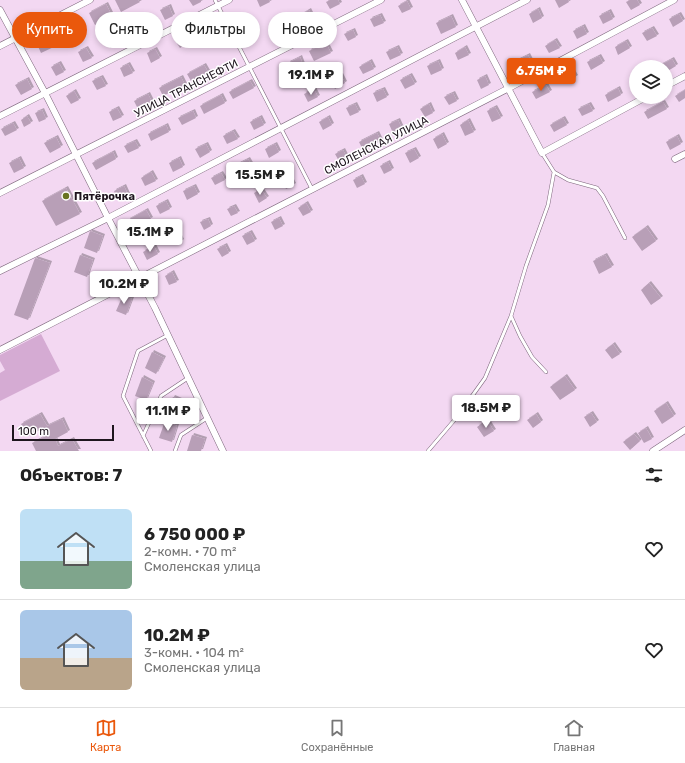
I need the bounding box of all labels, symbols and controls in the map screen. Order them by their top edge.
chip: Купить [12,12,87,48]
chip: Снять [95,12,163,48]
chip: Фильтры [171,12,260,48]
chip: Новое [268,12,337,48]
street label: УЛИЦА ТРАНСНЕФТИ [132,57,240,120]
pin: 6.75M ₽ [504,58,578,92]
map controls [629,60,673,104]
button: layers [629,60,673,104]
pin: 19.1M ₽ [274,62,348,96]
text: 6.75M ₽ [516,63,566,78]
text: 19.1M ₽ [288,67,334,82]
street label: СМОЛЕНСКАЯ УЛИЦА [322,113,431,177]
pin: 15.5M ₽ [223,162,297,196]
text: 15.5M ₽ [235,167,285,182]
place label: Пятёрочка [74,190,135,203]
marker: Пятёрочка [61,191,71,201]
pin: 15.1M ₽ [113,219,187,253]
text: 15.1M ₽ [126,224,174,239]
pin: 10.2M ₽ [87,271,161,305]
text: 10.2M ₽ [99,276,149,291]
pin: 18.5M ₽ [449,395,523,429]
pin: 11.1M ₽ [131,398,205,432]
text: 18.5M ₽ [461,400,511,415]
text: 11.1M ₽ [145,403,191,418]
scale bar [12,423,114,442]
text: 100 m [18,425,49,438]
icon: filters [643,464,665,486]
text: Объектов: 7 [20,465,122,485]
text: 6 750 000 ₽ [144,524,245,544]
icon: home [52,525,100,573]
icon: heart [643,538,665,560]
text: 2-комн. · 70 m² [144,544,237,559]
text: Смоленская улица [144,559,261,574]
text: 10.2M ₽ [144,625,210,645]
icon: home [52,626,100,674]
icon: heart [643,639,665,661]
text: 3-комн. · 104 m² [144,645,244,660]
text: Смоленская улица [144,660,261,675]
tab: Карта [90,717,121,754]
tab: Сохранённые [301,717,373,754]
tab: Главная [553,717,595,754]

